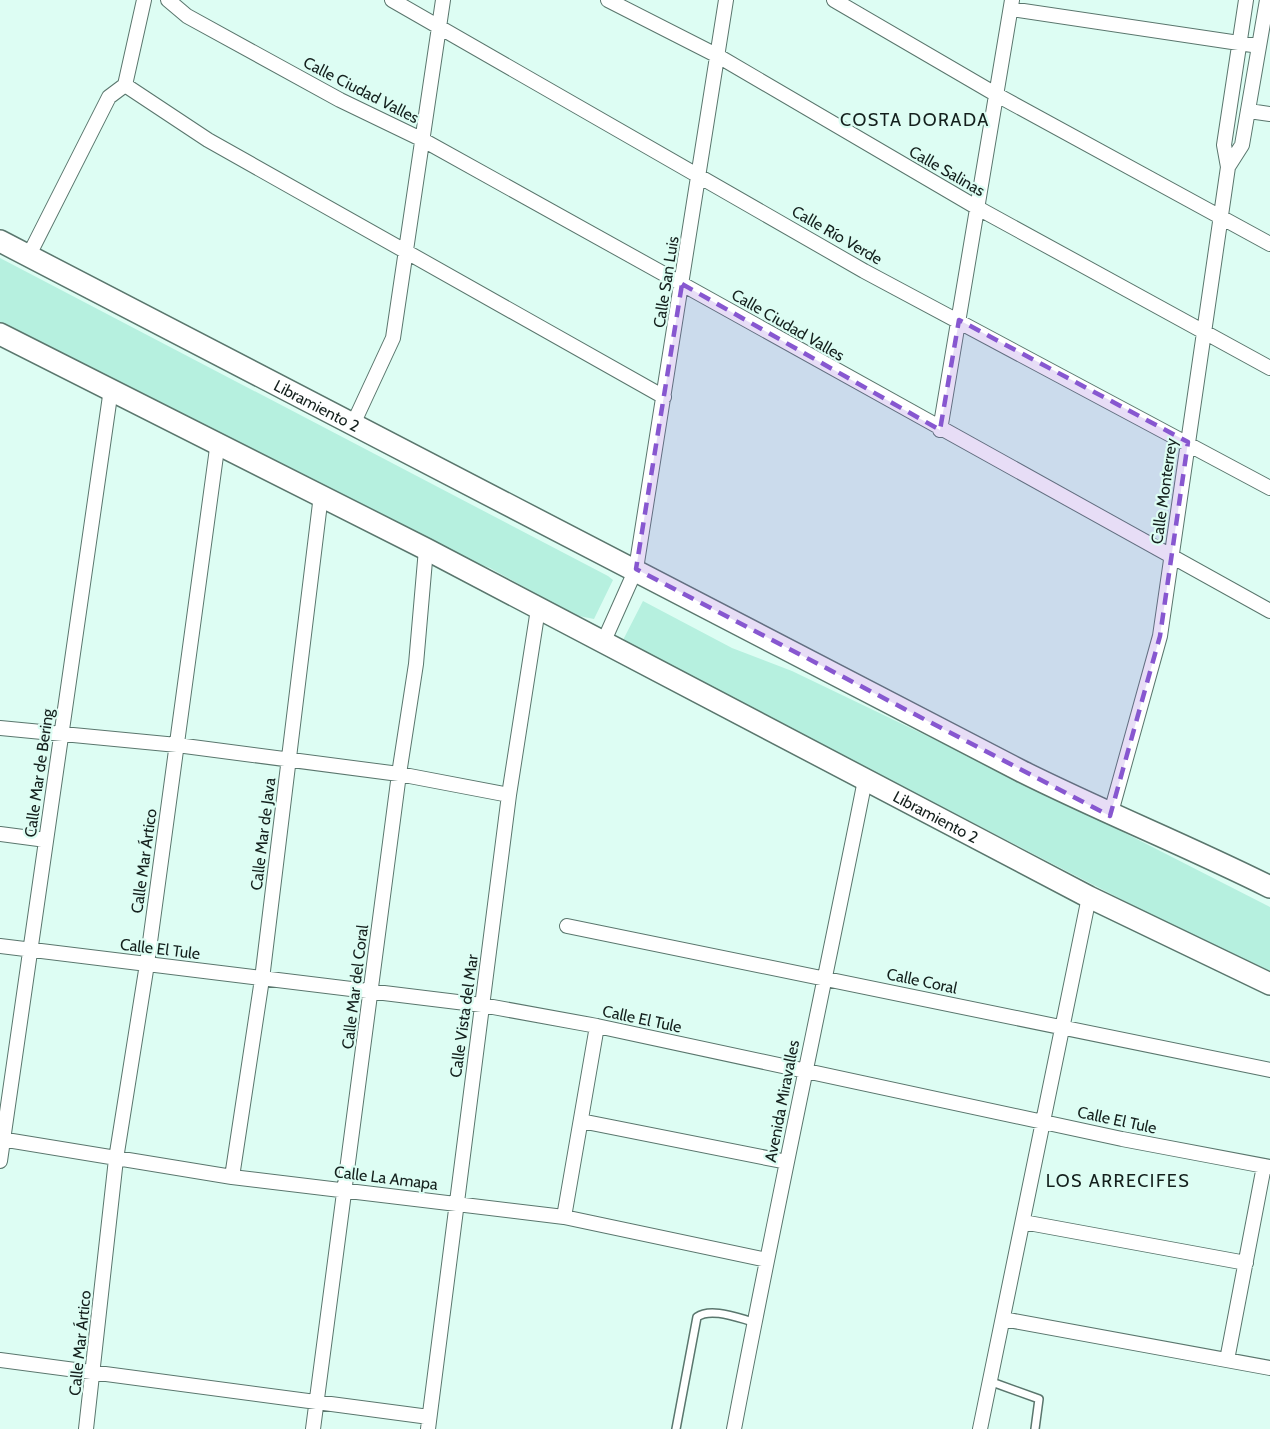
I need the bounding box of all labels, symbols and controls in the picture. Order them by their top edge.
street label: Calle Ciudad Valles [300,53,422,127]
district label: COSTA DORADA [840,109,990,131]
street label: Calle Salinas [906,142,989,200]
street label: Calle Río Verde [788,202,886,268]
street label: Calle San Luis [649,234,683,329]
street label: Calle Ciudad Valles [728,285,848,365]
street label: Libramiento 2 [271,375,363,435]
street label: Calle Monterrey [1147,437,1181,545]
street label: Calle Mar de Bering [21,706,58,839]
street label: Calle Mar de Java [247,776,279,891]
street label: Libramiento 2 [890,786,982,847]
street label: Calle Mar Ártico [127,807,161,915]
street label: Calle Mar del Coral [338,923,372,1050]
street label: Calle El Tule [119,935,201,963]
street label: Calle Vista del Mar [446,952,482,1079]
street label: Calle Coral [885,964,959,998]
street label: Calle El Tule [601,1001,683,1037]
street label: Avenida Miravalles [761,1038,803,1164]
street label: Calle El Tule [1076,1102,1158,1138]
street label: Calle La Amapa [333,1162,439,1194]
district label: LOS ARRECIFES [1046,1170,1190,1192]
street label: Calle Mar Ártico [65,1289,95,1397]

